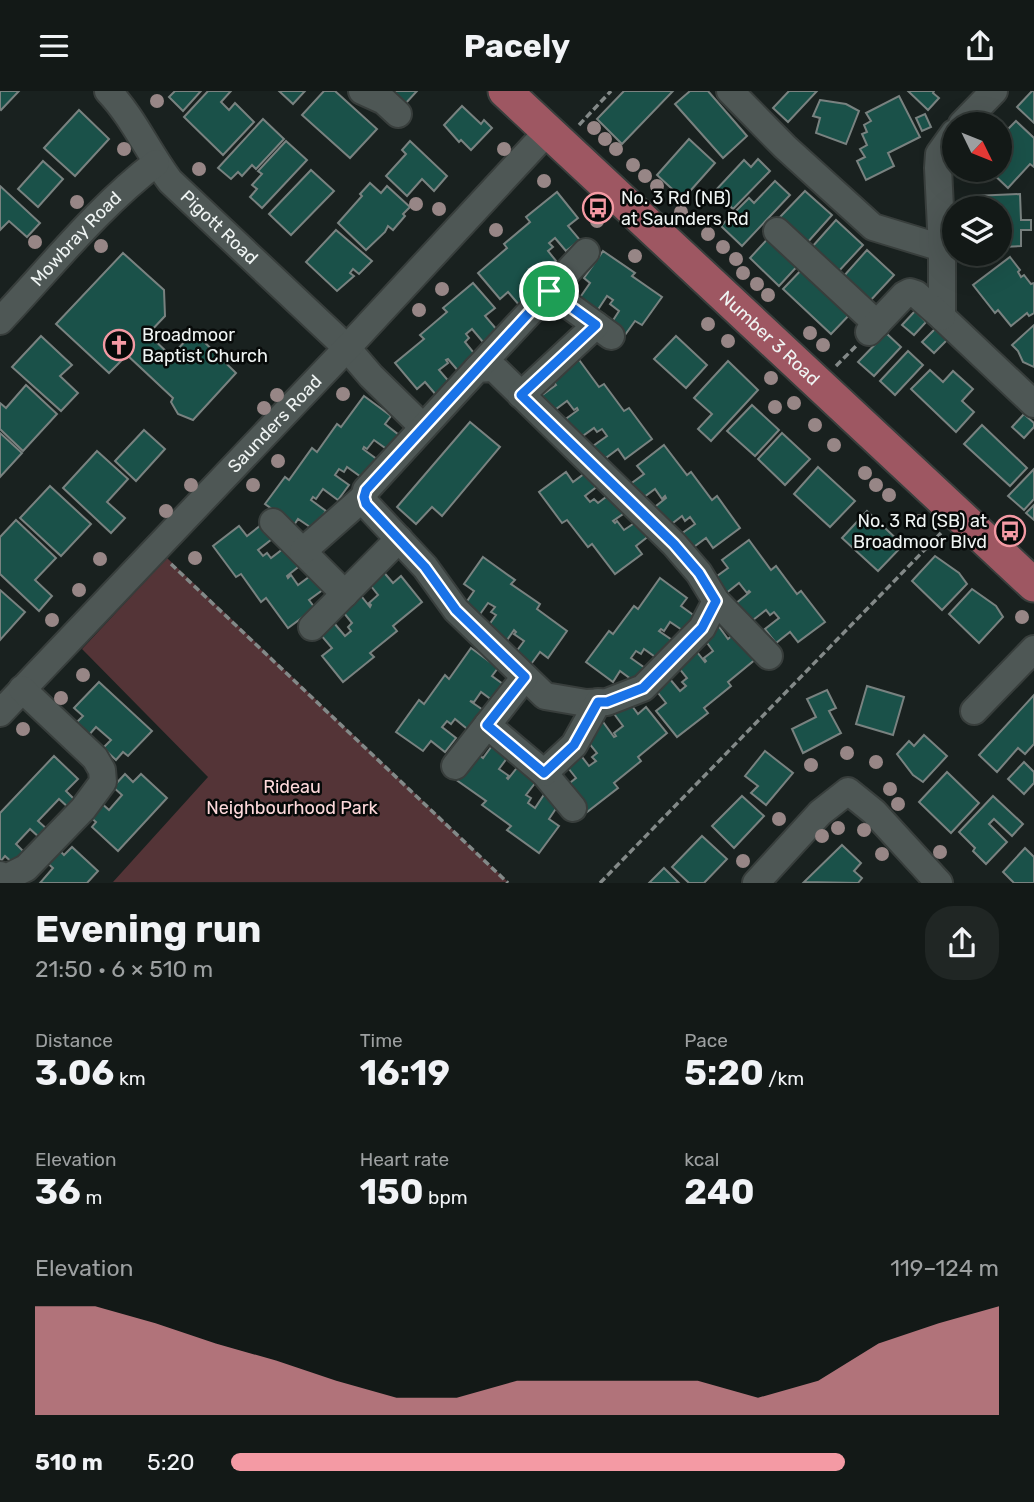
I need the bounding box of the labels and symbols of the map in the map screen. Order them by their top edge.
north arrow [942,112,1012,182]
street label: Pigott Road [176,186,262,269]
street label: Mowbray Road [26,187,126,291]
place label: No. 3 Rd (NB) at Saunders Rd [621,187,749,230]
bus stop icon: No. 3 Rd (NB) at Saunders Rd [581,191,615,225]
pin [519,261,579,321]
street label: Number 3 Road [715,286,824,390]
place label: Broadmoor Baptist Church [142,324,268,367]
church icon: Broadmoor Baptist Church [102,328,136,362]
street label: Saunders Road [223,370,327,477]
place label: No. 3 Rd (SB) at Broadmoor Blvd [853,510,987,553]
bus stop icon: No. 3 Rd (SB) at Broadmoor Blvd [993,514,1027,548]
park label: Rideau Neighbourhood Park [206,776,378,819]

